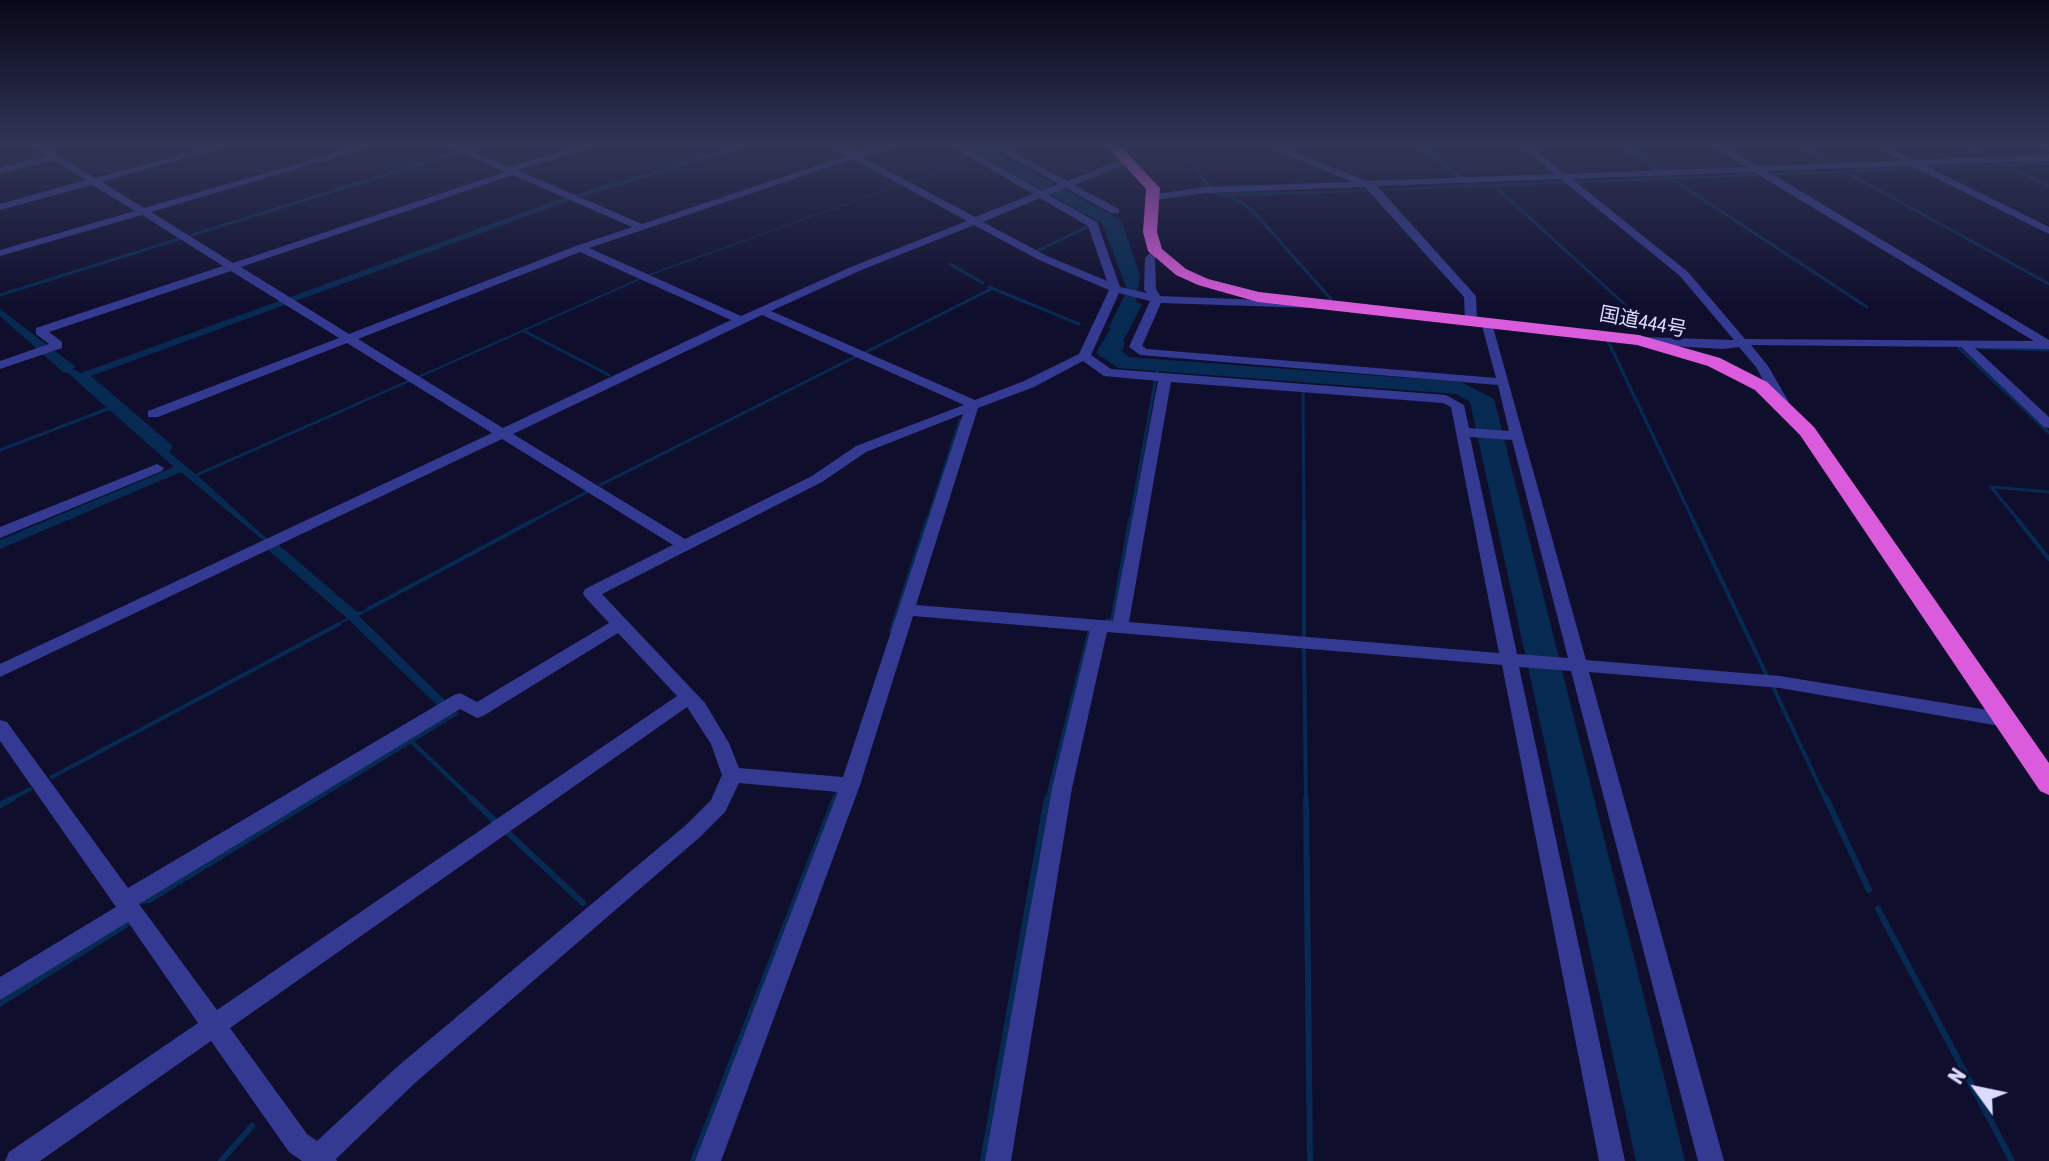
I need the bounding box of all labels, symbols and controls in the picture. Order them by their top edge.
street label: 国道444号 [1597,302,1689,342]
north arrow [1937,1049,2017,1129]
text: N [1942,1063,1971,1088]

